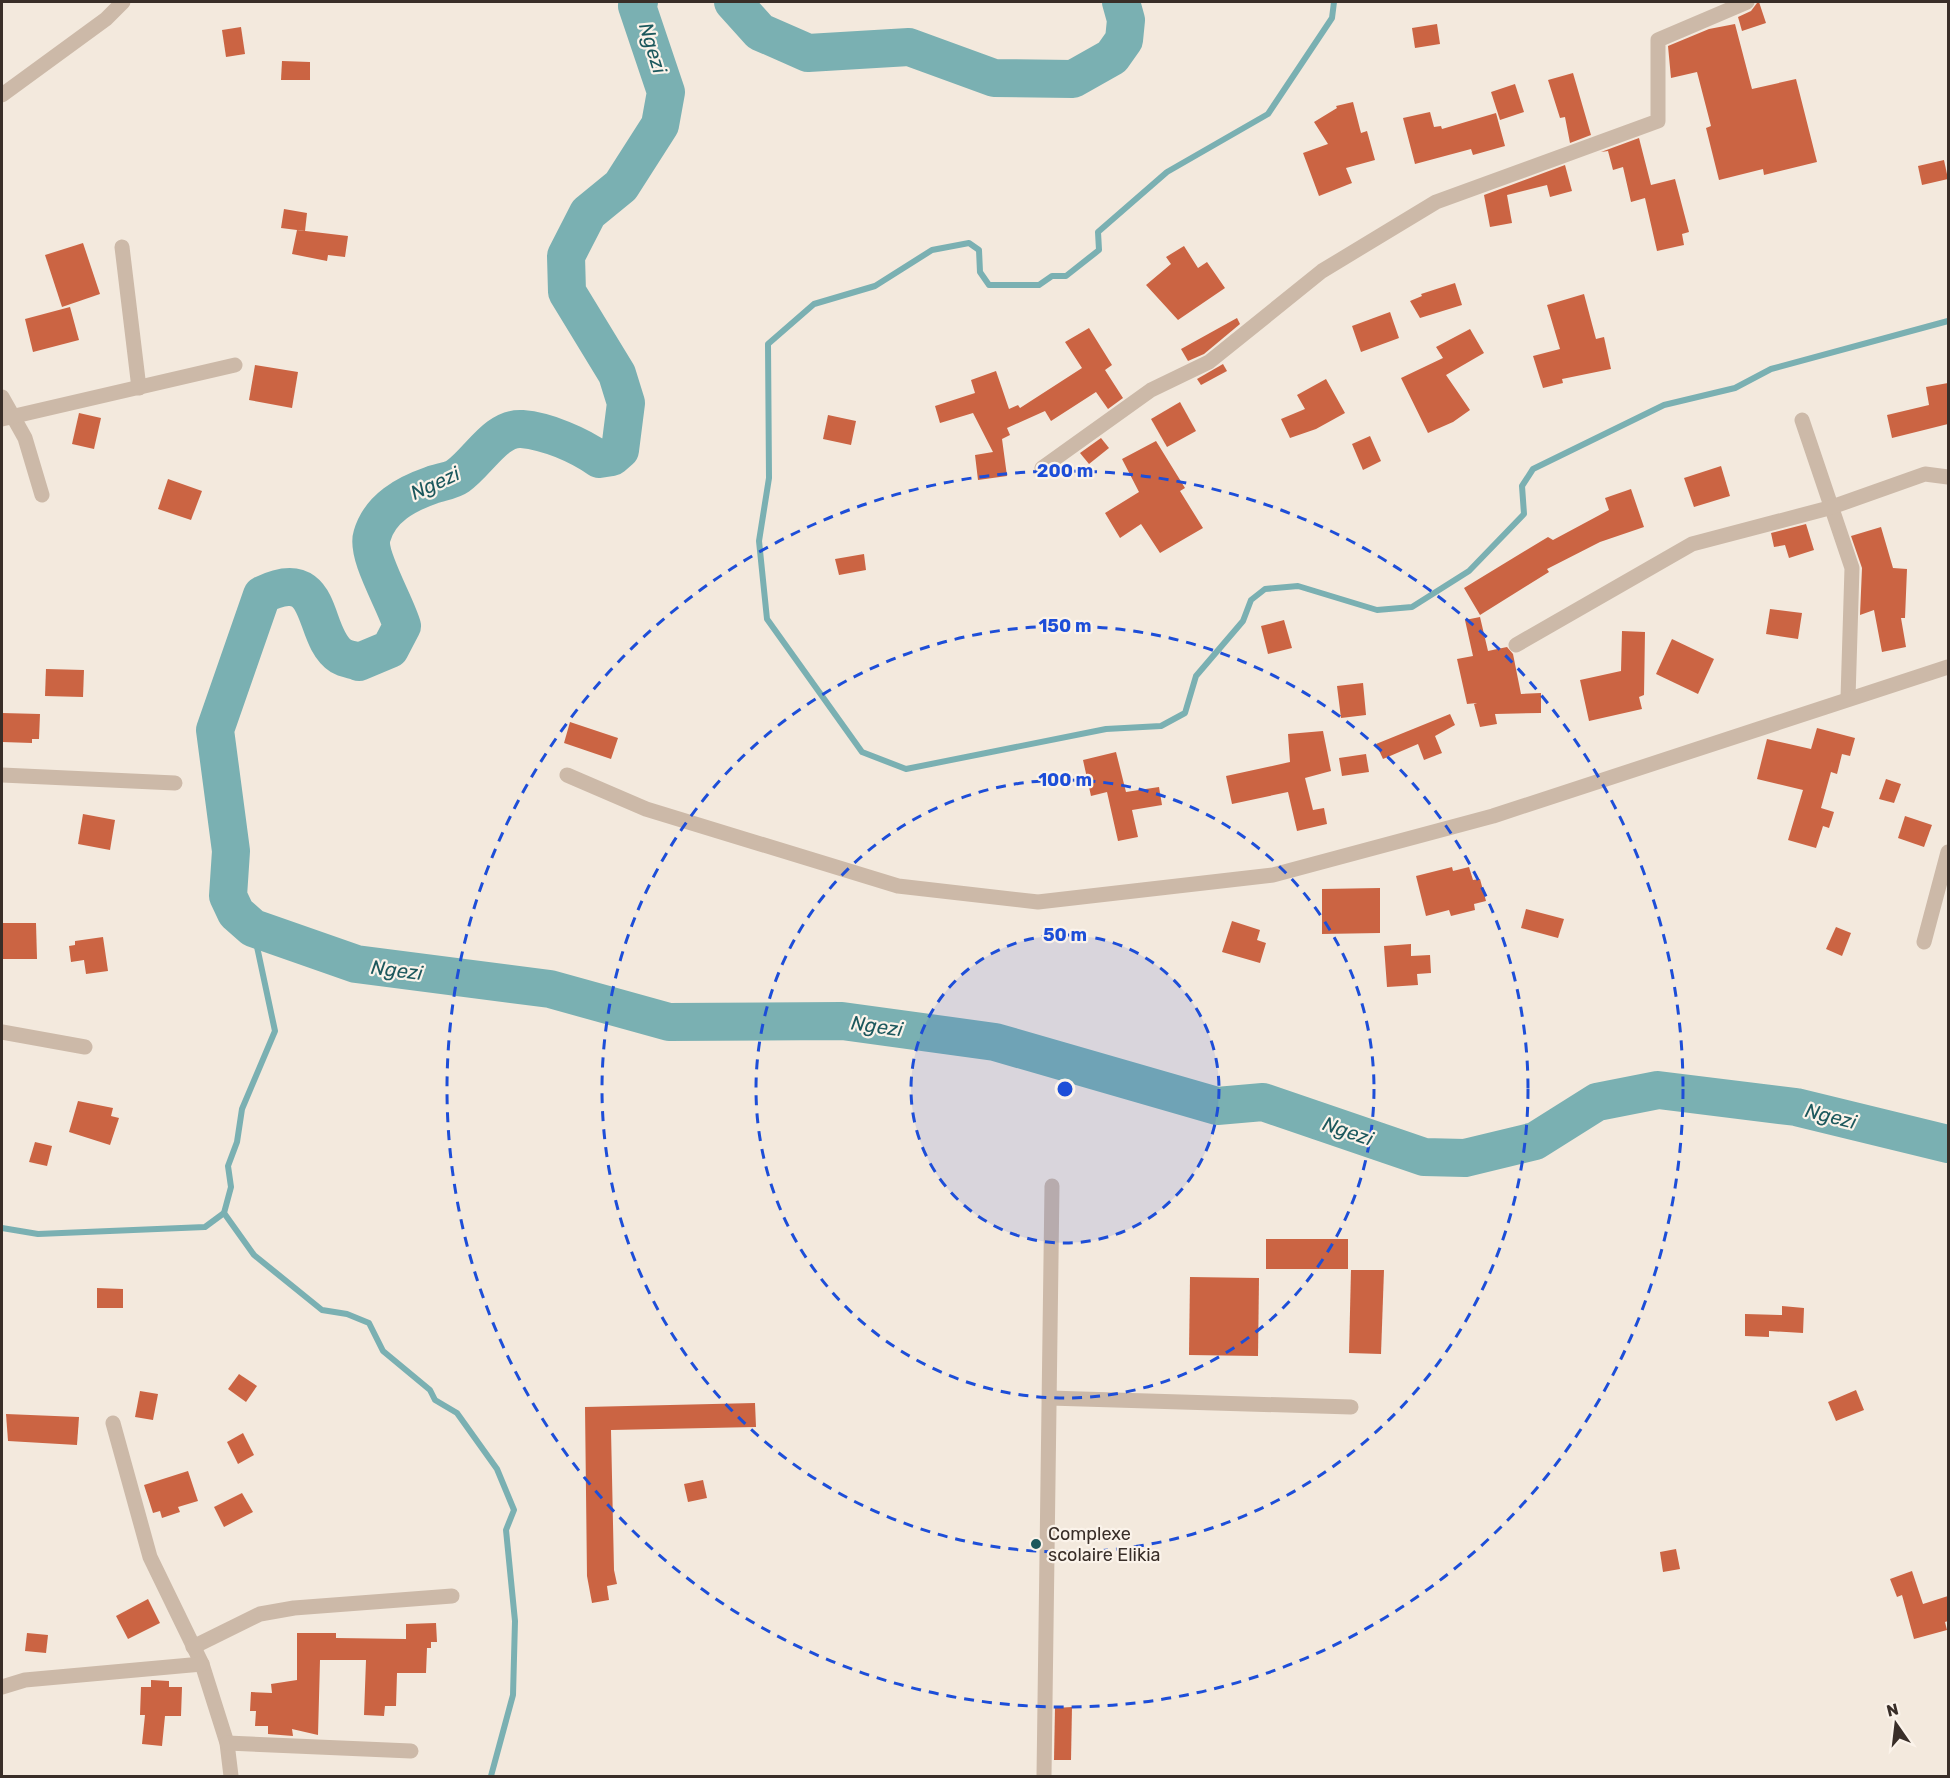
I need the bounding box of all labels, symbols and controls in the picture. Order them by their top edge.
water label: Ngezi [634,20,672,77]
text: 200 m [1037,460,1093,482]
water label: Ngezi [406,461,465,505]
text: 150 m [1038,615,1092,637]
text: 100 m [1038,769,1092,791]
text: 50 m [1043,924,1087,946]
water label: Ngezi [370,955,425,985]
water label: Ngezi [850,1011,906,1042]
centre of rings [1055,1079,1075,1099]
water label: Ngezi [1803,1098,1860,1134]
water label: Ngezi [1320,1111,1378,1151]
place label: Complexe scolaire Elikia [1048,1523,1161,1566]
marker: Complexe scolaire Elikia [1029,1537,1043,1551]
north arrow [1866,1694,1926,1754]
text: N [1885,1699,1900,1721]

